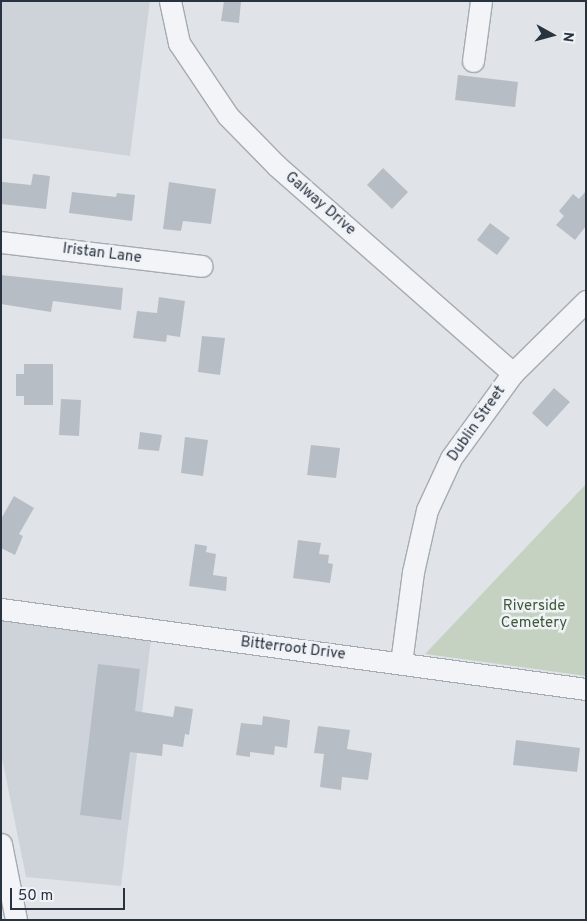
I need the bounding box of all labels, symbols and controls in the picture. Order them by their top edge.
north arrow [527,10,577,60]
text: N [558,31,576,43]
street label: Galway Drive [281,168,359,240]
street label: Iristan Lane [61,240,143,268]
street label: Dublin Street [444,383,510,465]
park label: Riverside Cemetery [501,597,567,632]
street label: Bitterroot Drive [239,634,347,664]
scale bar [12,878,128,910]
text: 50 m [18,887,53,906]

